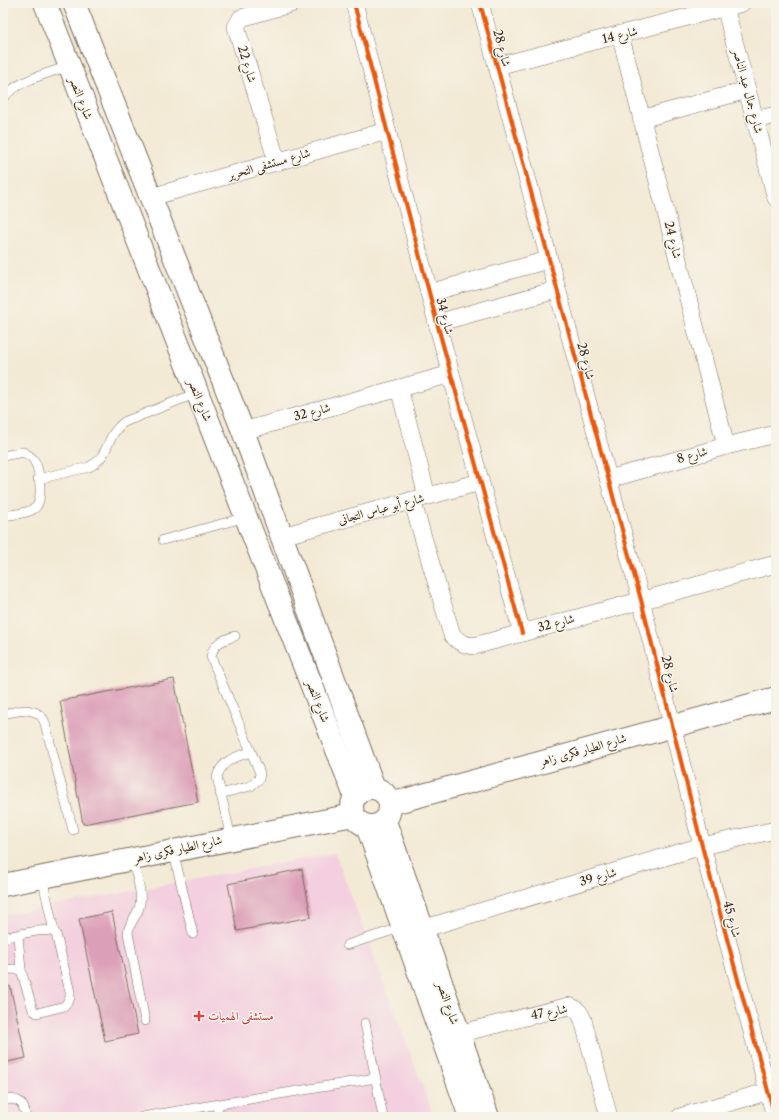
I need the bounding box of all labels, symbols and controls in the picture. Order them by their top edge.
street label: شارع 14 [601,23,640,50]
street label: شارع 28 [486,28,515,69]
street label: شارع 22 [231,44,260,85]
street label: شارع جمال عبد الناصر [726,45,767,136]
street label: شارع النصر [62,73,96,123]
street label: شارع مستشفى التحرير [224,145,313,187]
street label: شارع 24 [658,220,685,261]
street label: شارع 34 [430,296,458,337]
street label: شارع 28 [570,341,599,382]
street label: شارع النصر [181,375,216,425]
street label: شارع 32 [292,399,333,427]
street label: شارع 8 [675,443,710,470]
street label: شارع أبو عباس التجانى [336,490,427,531]
street label: شارع 32 [536,610,577,638]
street label: شارع 28 [655,654,682,695]
street label: شارع النصر [299,676,333,726]
street label: شارع الطيار فكرى زاهر [536,730,629,773]
street label: شارع الطيار فكرى زاهر [130,832,224,870]
street label: شارع 39 [578,864,619,893]
street label: شارع 45 [717,899,745,940]
street label: شارع النصر [430,978,463,1028]
street label: شارع 47 [529,1001,569,1026]
place label: مستشفى الهميات [208,1008,274,1025]
marker: مستشفى الهميات [193,1010,205,1022]

